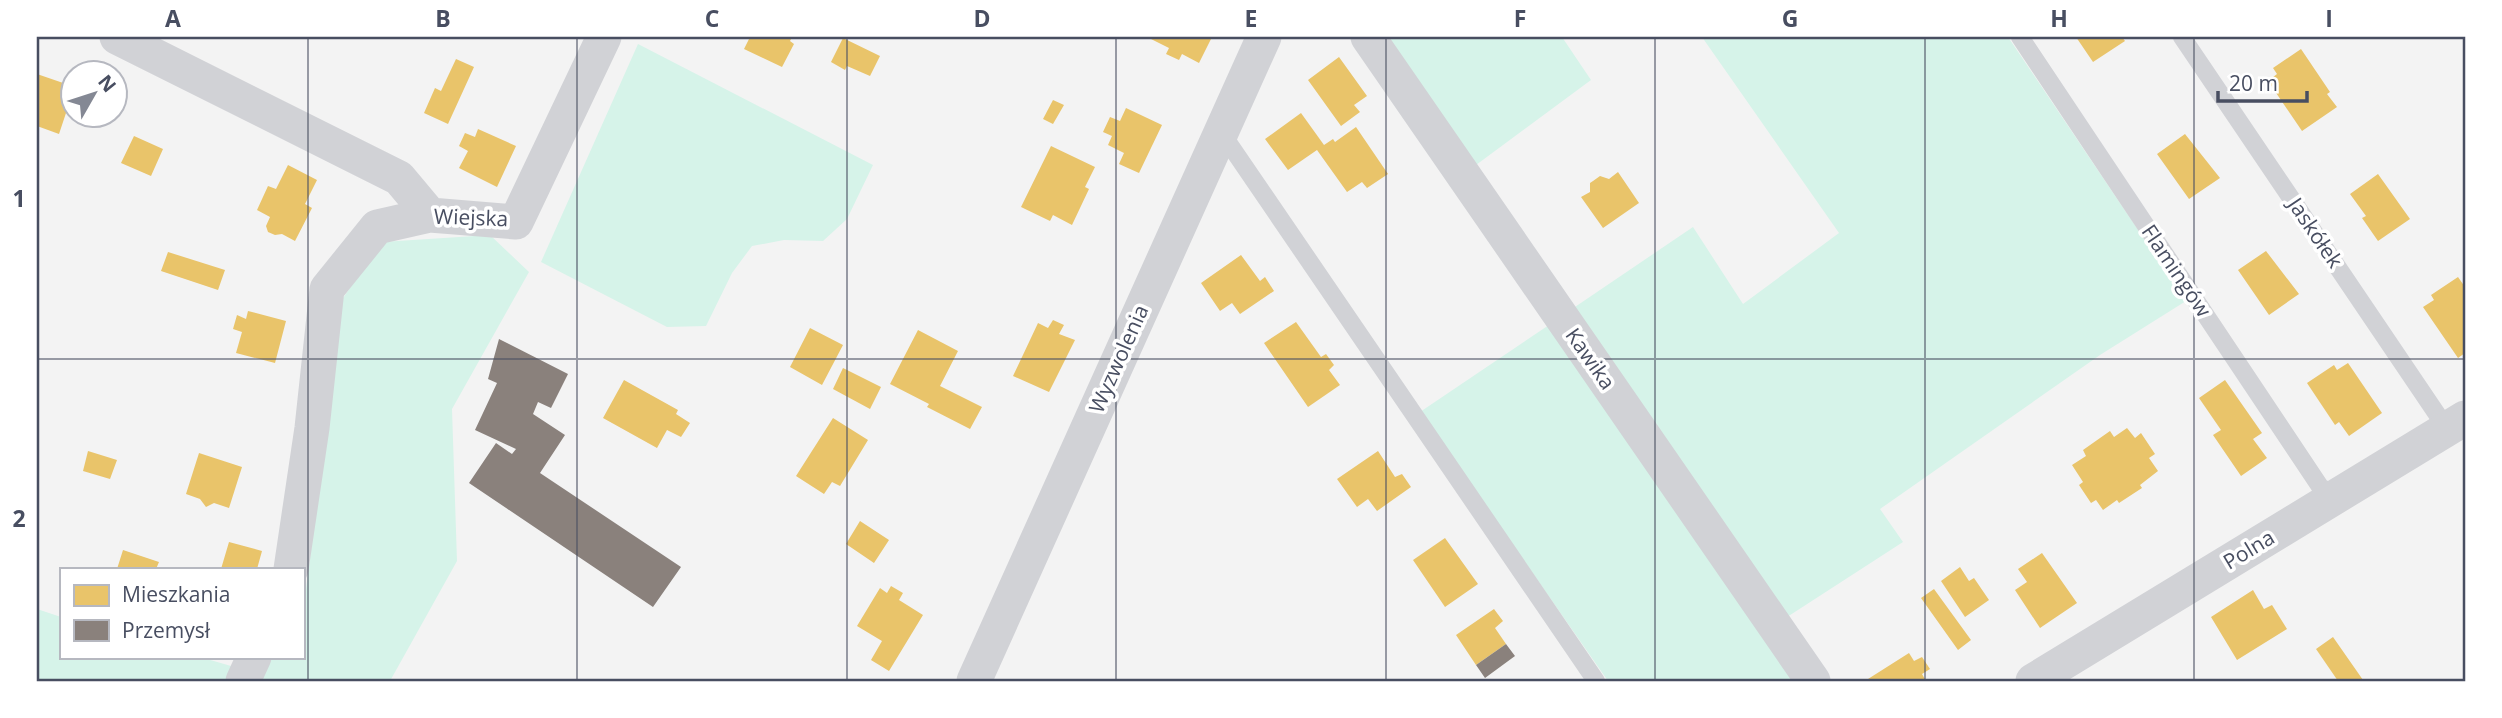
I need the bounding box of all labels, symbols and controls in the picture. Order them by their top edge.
text: A [165,2,181,34]
text: B [435,2,451,34]
text: C [705,2,719,34]
text: D [973,2,991,34]
text: E [1245,2,1257,34]
text: F [1514,2,1526,34]
text: G [1782,2,1798,34]
text: H [2050,2,2068,34]
text: I [2325,2,2333,34]
north arrow [60,60,130,130]
scale bar [2218,60,2308,104]
text: N [92,69,122,97]
text: 20 m [2229,69,2278,97]
text: 1 [12,182,26,214]
street label: Jaskółek [2281,190,2350,273]
street label: Wiejska [433,202,509,232]
street label: Flamingów [2136,219,2218,323]
street label: Wyzwolenia [1082,300,1154,417]
street label: Kawika [1560,322,1622,395]
text: 2 [12,502,26,534]
street label: Polna [2218,523,2279,575]
legend [60,568,304,658]
text: Mieszkania [122,580,230,608]
text: Przemysł [122,616,211,644]

